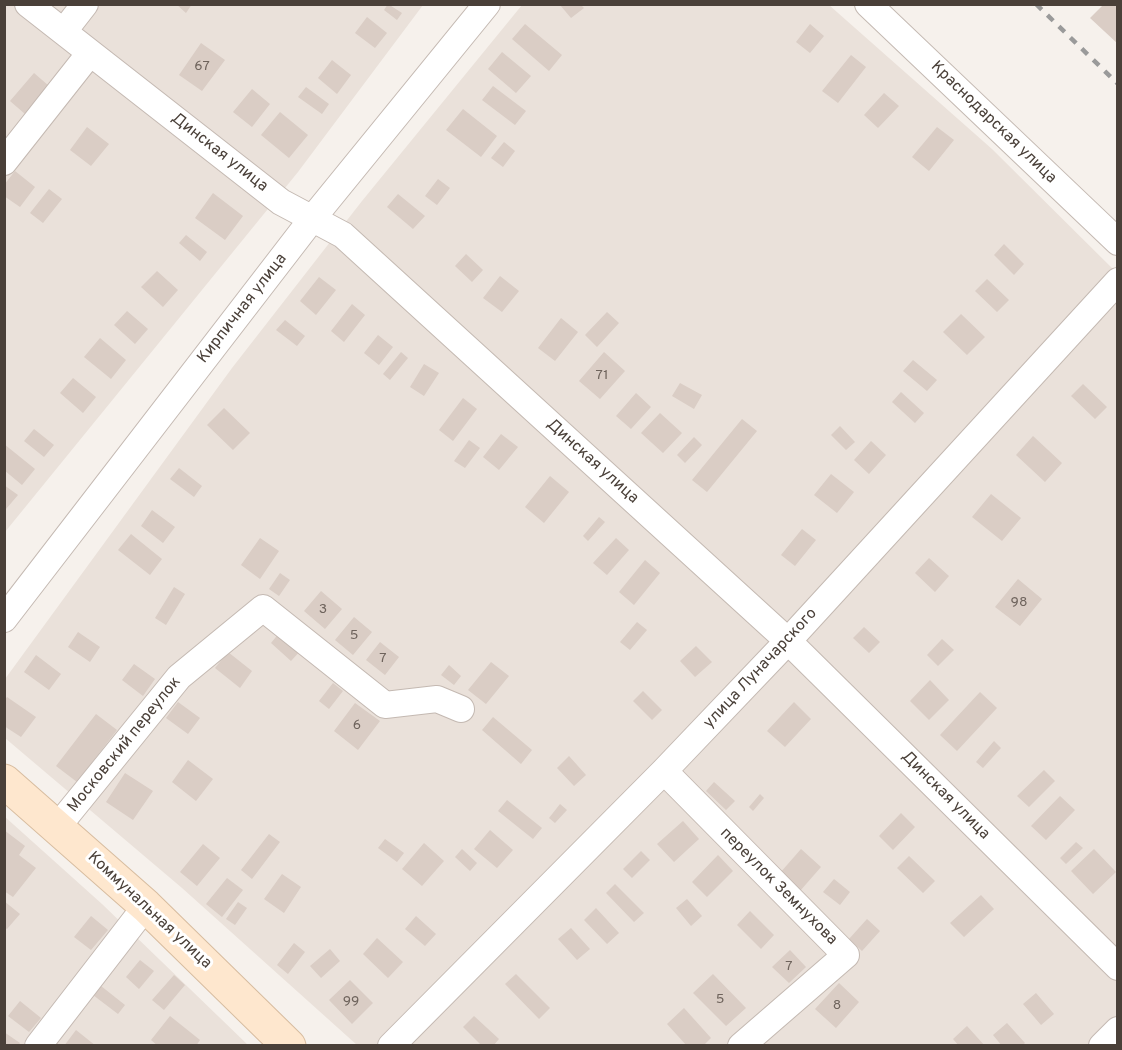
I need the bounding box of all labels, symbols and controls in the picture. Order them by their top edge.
street label: Краснодарская улица [926,58,1060,188]
house number: 67 [194,59,210,75]
street label: Динская улица [167,109,271,197]
street label: Кирпичная улица [194,250,292,368]
house number: 71 [596,368,608,384]
street label: Динская улица [542,416,642,508]
house number: 98 [1011,595,1027,611]
house number: 3 [319,602,327,618]
street label: улица Луначарского [700,605,822,733]
house number: 5 [350,628,358,644]
house number: 7 [379,651,387,667]
street label: Московский переулок [64,673,186,817]
house number: 6 [353,718,361,734]
street label: Динская улица [897,748,993,844]
street label: переулок Земнухова [715,824,841,950]
street label: Коммунальная улица [83,849,215,973]
house number: 7 [785,959,793,975]
house number: 5 [716,992,724,1008]
house number: 99 [343,994,359,1010]
house number: 8 [833,998,841,1014]

